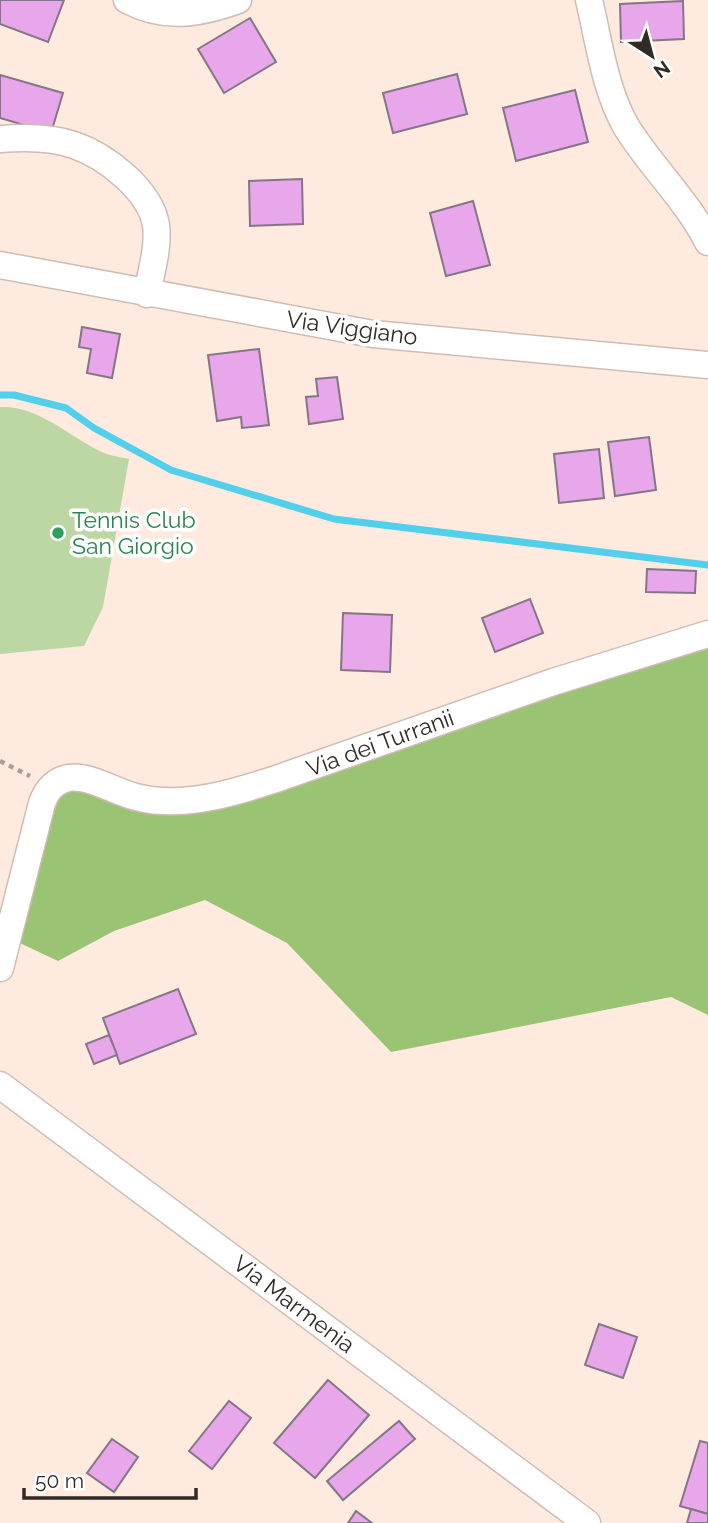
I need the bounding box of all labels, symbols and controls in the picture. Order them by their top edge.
north arrow [617,21,687,91]
text: N [650,57,674,83]
street label: Via Viggiano [285,305,419,350]
place label: Tennis Club San Giorgio [72,506,196,559]
marker: Tennis Club San Giorgio [50,525,66,541]
street label: Via dei Turranii [302,703,457,782]
street label: Via Marmenia [228,1249,360,1358]
scale bar [24,1456,196,1500]
text: 50 m [35,1468,84,1493]

